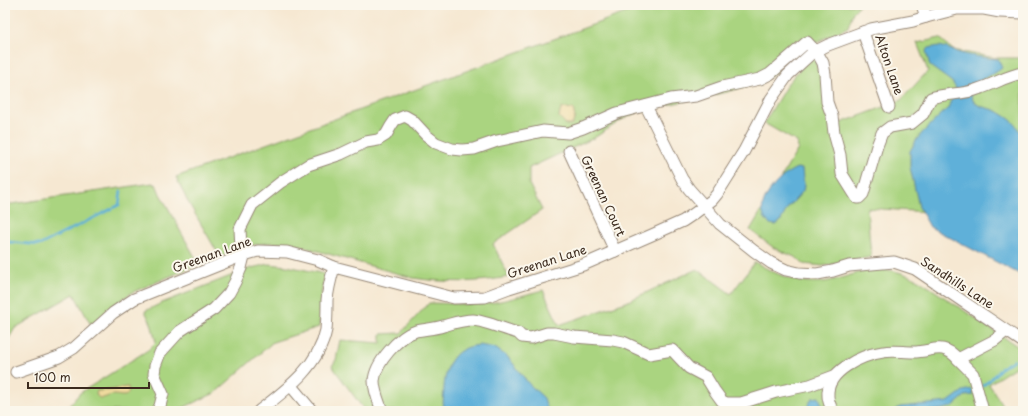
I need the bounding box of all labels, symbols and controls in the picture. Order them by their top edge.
street label: Alton Lane [871,32,909,98]
street label: Greenan Court [577,152,631,239]
street label: Greenan Lane [170,231,254,277]
street label: Greenan Lane [505,240,589,282]
street label: Sandhills Lane [917,252,998,313]
scale bar [28,364,149,390]
text: 100 m [34,368,71,386]

